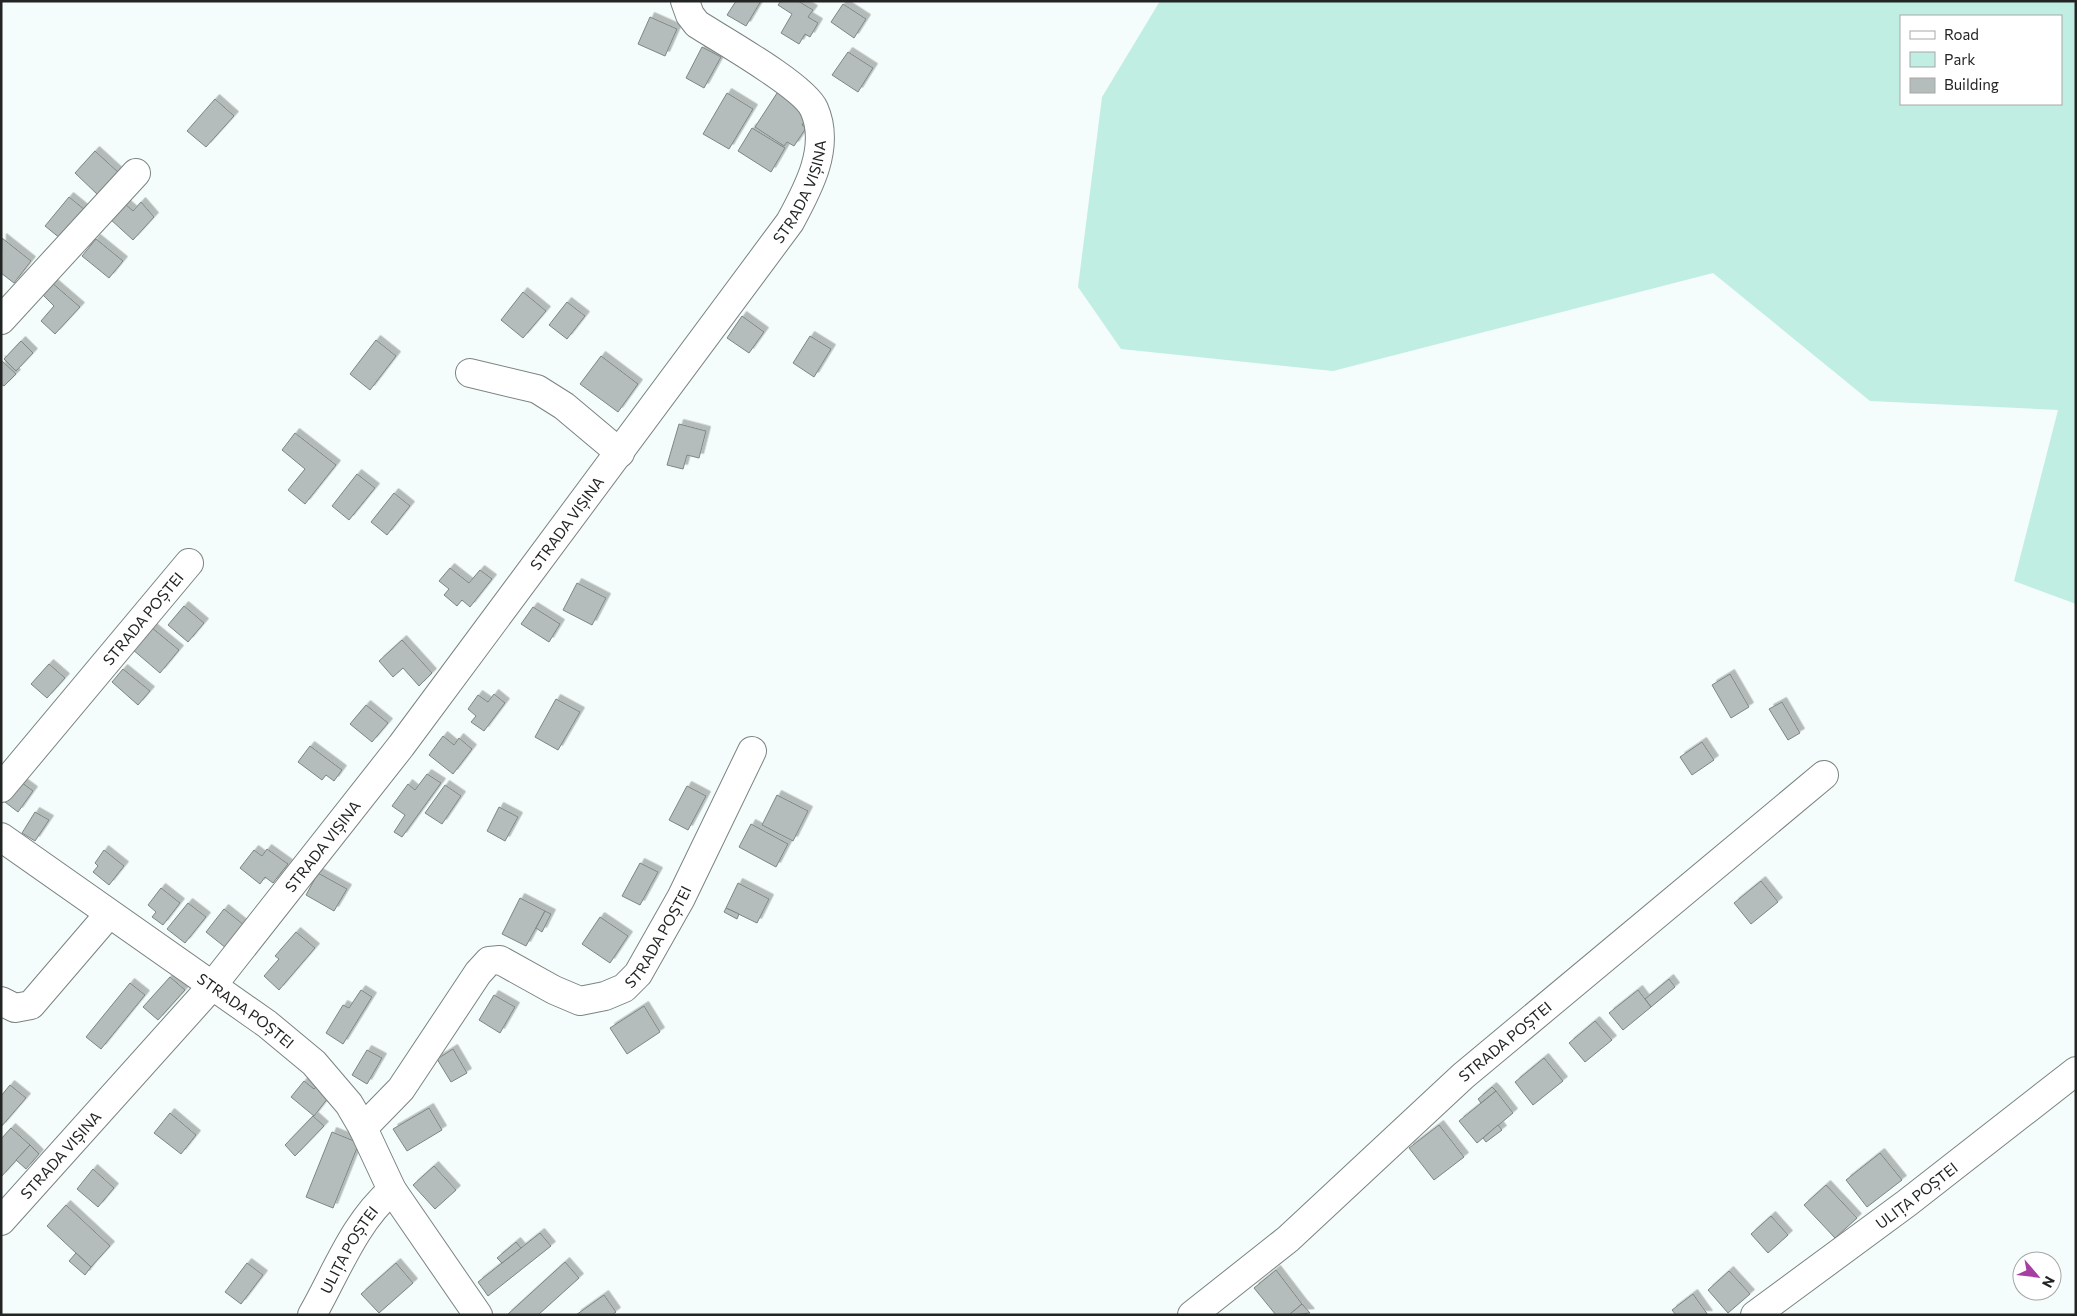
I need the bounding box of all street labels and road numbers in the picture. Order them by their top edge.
street label: STRADA VIȘINA [769,139,829,246]
street label: STRADA VIȘINA [526,473,607,573]
street label: STRADA POȘTEI [99,568,187,669]
street label: STRADA VIȘINA [281,797,364,895]
street label: STRADA POȘTEI [621,883,695,991]
street label: STRADA POȘTEI [194,969,298,1052]
street label: STRADA POȘTEI [1455,997,1555,1085]
street label: STRADA VIȘINA [16,1107,104,1202]
street label: ULIȚA POȘTEI [1872,1158,1961,1232]
street label: ULIȚA POȘTEI [316,1202,381,1296]

